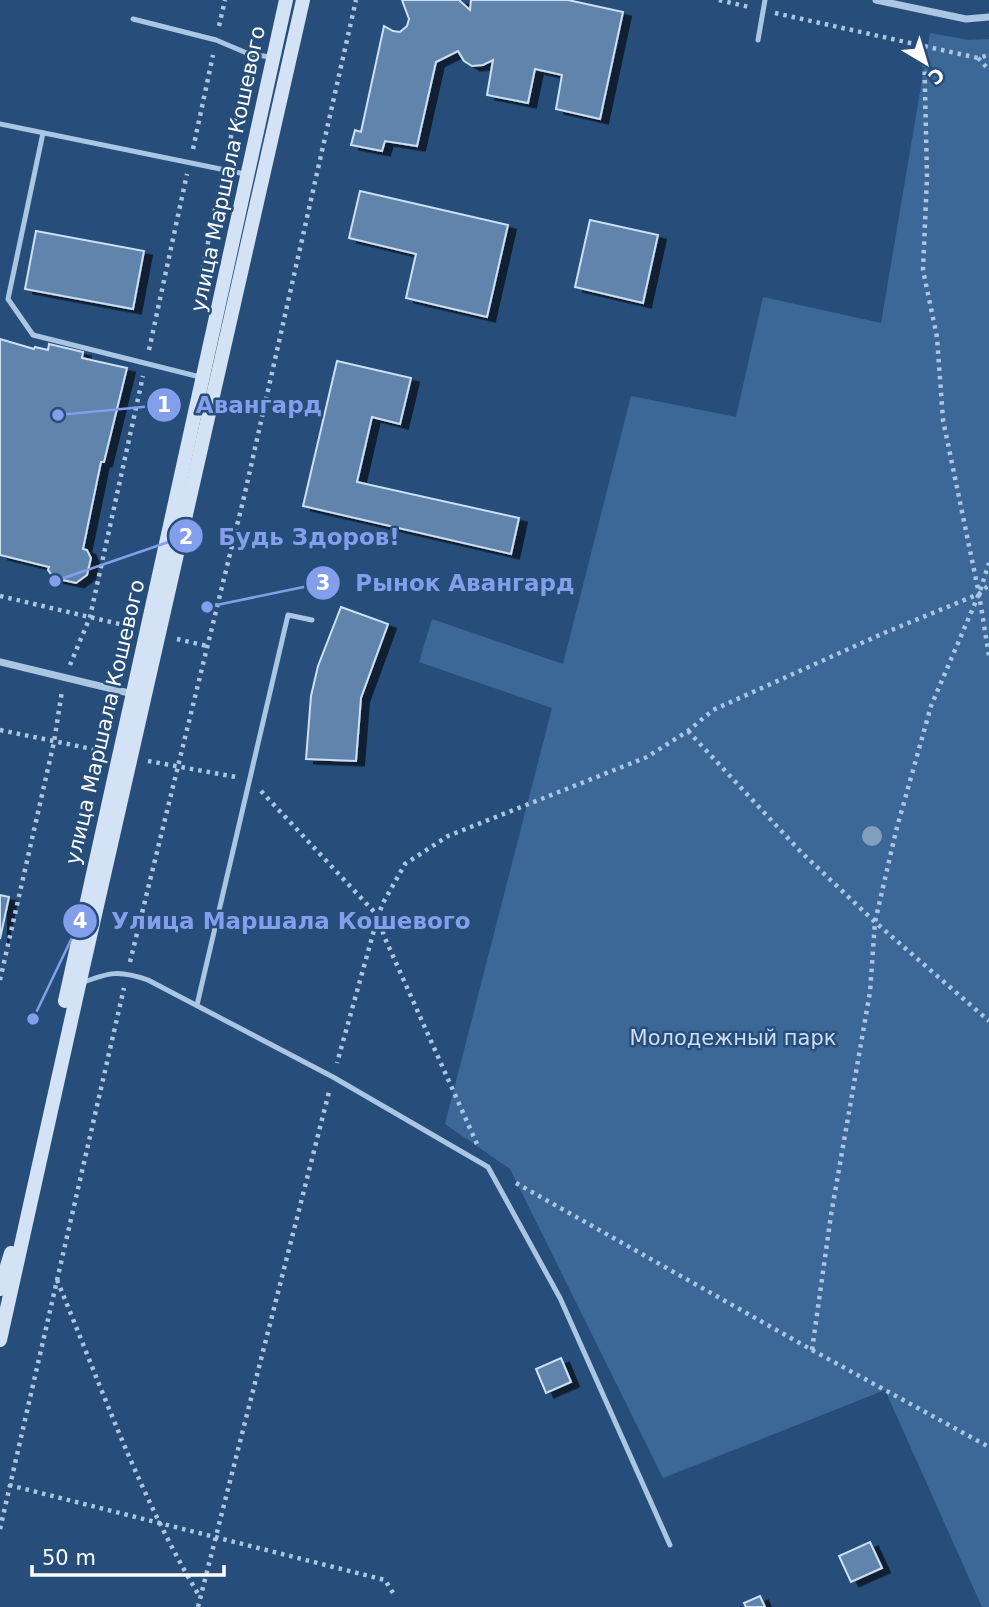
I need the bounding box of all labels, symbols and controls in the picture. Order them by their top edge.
street label: улица Маршала Кошевого [186,24,270,314]
north arrow [891,28,961,98]
text: С [924,63,949,89]
callout: Авангард [147,383,336,427]
text: Авангард [196,392,322,418]
text: 1 [157,393,171,417]
callout: Будь Здоров! [169,514,414,558]
text: Будь Здоров! [218,524,400,550]
text: 2 [179,525,193,549]
callout: Рынок Авангард [306,561,588,605]
text: Рынок Авангард [355,570,575,596]
text: 3 [316,571,330,595]
street label: улица Маршала Кошевого [60,577,150,867]
callout: Улица Маршала Кошевого [63,899,485,943]
text: Улица Маршала Кошевого [111,908,471,934]
text: 4 [73,909,87,933]
park label: Молодежный парк [630,1026,836,1050]
scale bar [32,1534,224,1578]
text: 50 m [42,1546,96,1570]

